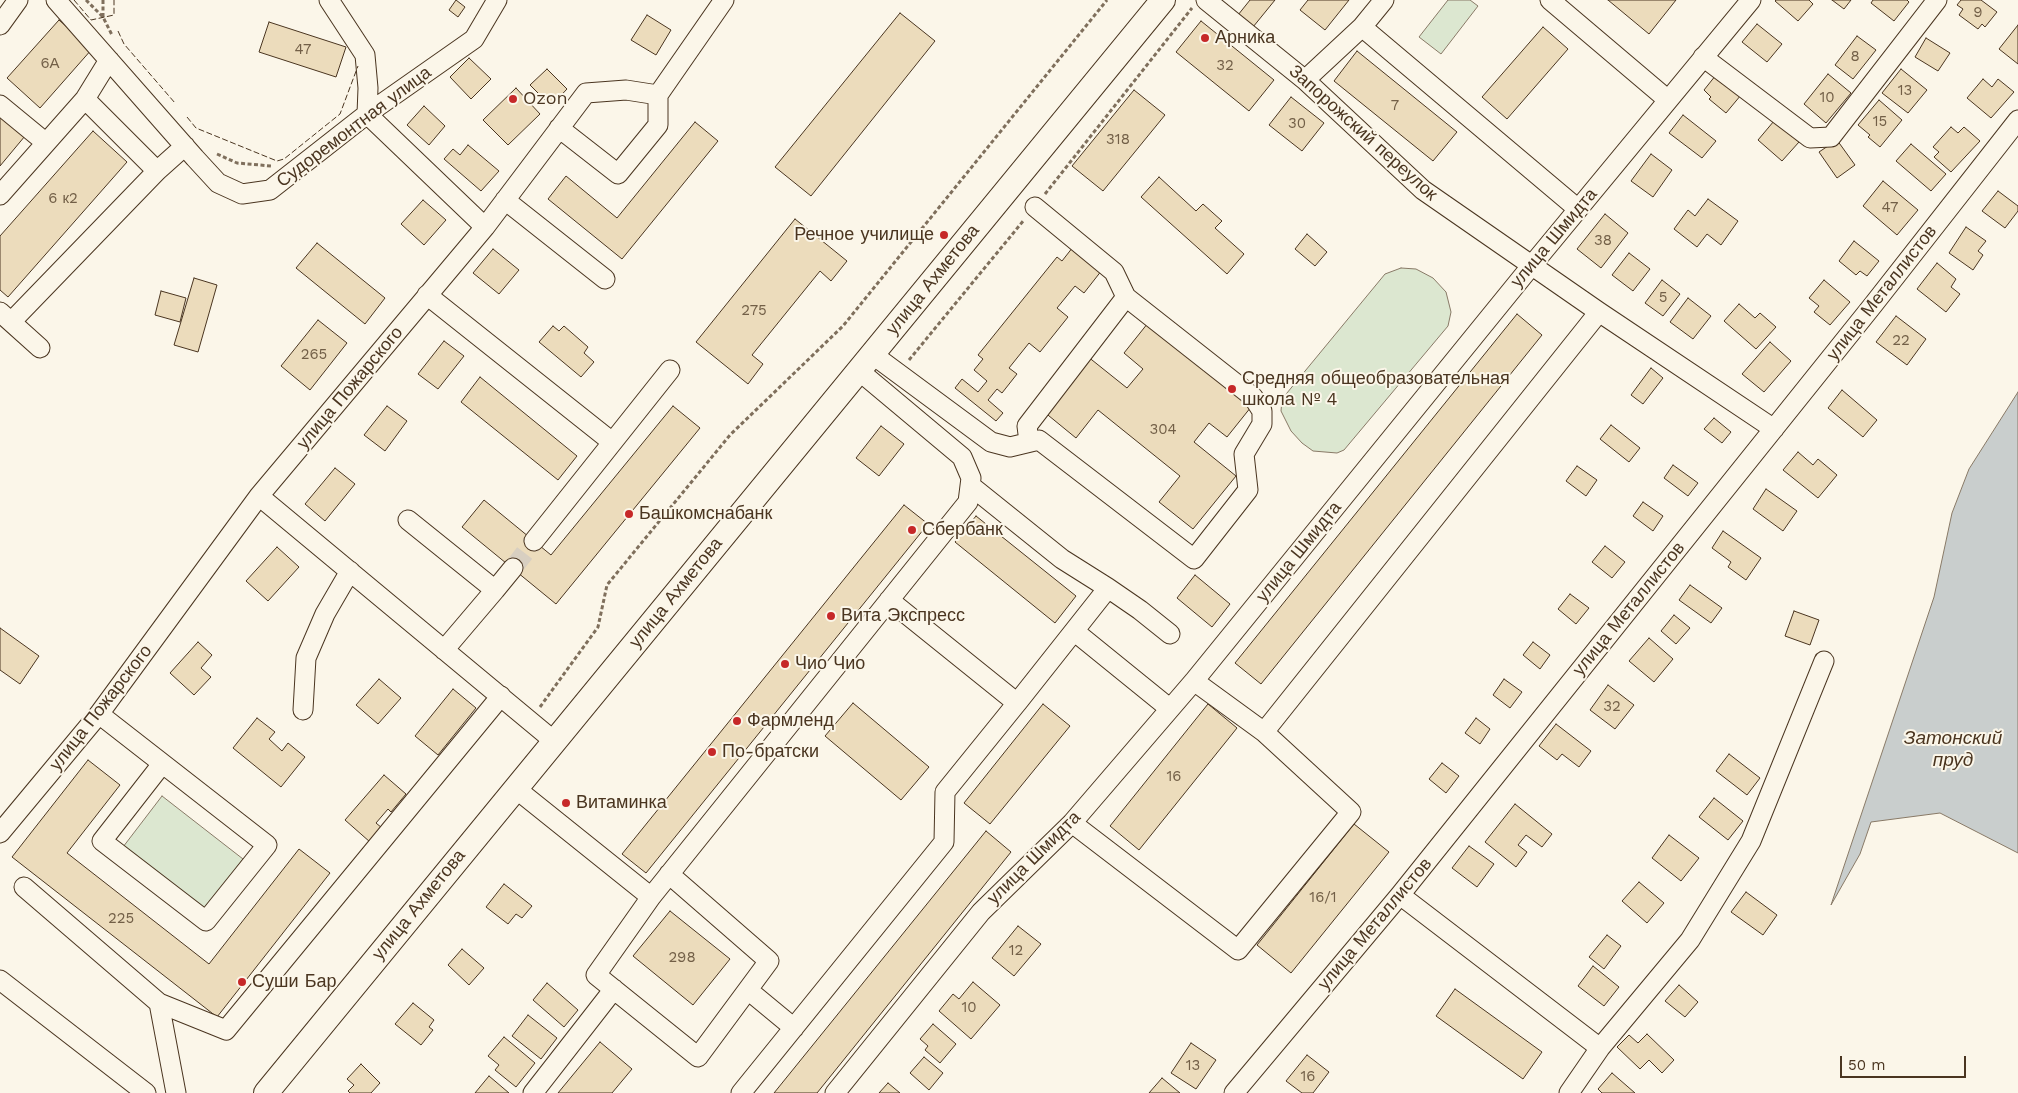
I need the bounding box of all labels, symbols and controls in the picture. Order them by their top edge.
house number: 9 [1973,4,1983,22]
place label: Арника [1215,27,1275,49]
marker: Арника [1199,32,1211,44]
house number: 47 [295,41,311,59]
house number: 8 [1850,48,1860,66]
house number: 6А [40,55,60,73]
house number: 32 [1216,57,1234,75]
street label: Запорожский переулок [1284,61,1442,205]
street label: Судоремонтная улица [272,62,436,192]
house number: 13 [1898,82,1912,100]
place label: Ozon [523,88,568,110]
house number: 10 [1819,89,1835,107]
marker: Ozon [507,93,519,105]
house number: 7 [1391,97,1399,115]
house number: 15 [1873,113,1887,131]
house number: 30 [1288,115,1306,133]
house number: 318 [1106,131,1130,149]
street label: улица Шмидта [1506,184,1602,292]
house number: 6 к2 [48,190,78,208]
house number: 47 [1882,199,1898,217]
street label: улица Ахметова [882,220,984,340]
street label: улица Металлистов [1822,221,1942,365]
place label: Речное училище [794,224,934,246]
marker: Речное училище [938,229,950,241]
house number: 38 [1594,232,1612,250]
house number: 5 [1659,289,1667,307]
house number: 275 [741,302,767,320]
street label: улица Пожарского [292,322,408,454]
house number: 22 [1892,332,1910,350]
house number: 265 [301,346,327,364]
place label: Средняя общеобразовательная школа № 4 [1242,368,1510,410]
marker: Средняя общеобразовательная школа № 4 [1226,383,1238,395]
house number: 304 [1149,421,1177,439]
street label: улица Шмидта [1252,497,1346,607]
place label: Башкомснабанк [639,503,772,525]
marker: Башкомснабанк [623,508,635,520]
place label: Сбербанк [922,519,1003,541]
marker: Сбербанк [906,524,918,536]
street label: улица Ахметова [625,533,727,653]
street label: улица Металлистов [1568,538,1690,680]
place label: Вита Экспресс [841,605,965,627]
marker: Вита Экспресс [825,610,837,622]
street label: улица Пожарского [45,641,157,775]
place label: Чио Чио [795,653,865,675]
marker: Чио Чио [779,658,791,670]
house number: 32 [1603,698,1621,716]
place label: Фармленд [747,710,834,732]
marker: Фармленд [731,715,743,727]
water label: Затонский пруд [1904,727,2002,771]
place label: По-братски [722,741,819,763]
marker: По-братски [706,746,718,758]
house number: 16 [1167,768,1181,786]
place label: Витаминка [576,792,667,814]
marker: Витаминка [560,797,572,809]
street label: улица Шмидта [983,807,1085,909]
street label: улица Ахметова [368,845,470,965]
street label: улица Металлистов [1313,853,1437,995]
house number: 16/1 [1309,889,1337,907]
house number: 225 [108,910,134,928]
house number: 12 [1009,942,1023,960]
house number: 298 [668,949,696,967]
place label: Суши Бар [252,971,336,993]
marker: Суши Бар [236,976,248,988]
house number: 10 [961,999,977,1017]
scale bar [1843,1046,1969,1078]
text: 50 m [1848,1056,1885,1074]
house number: 13 [1186,1057,1200,1075]
house number: 16 [1301,1068,1315,1086]

